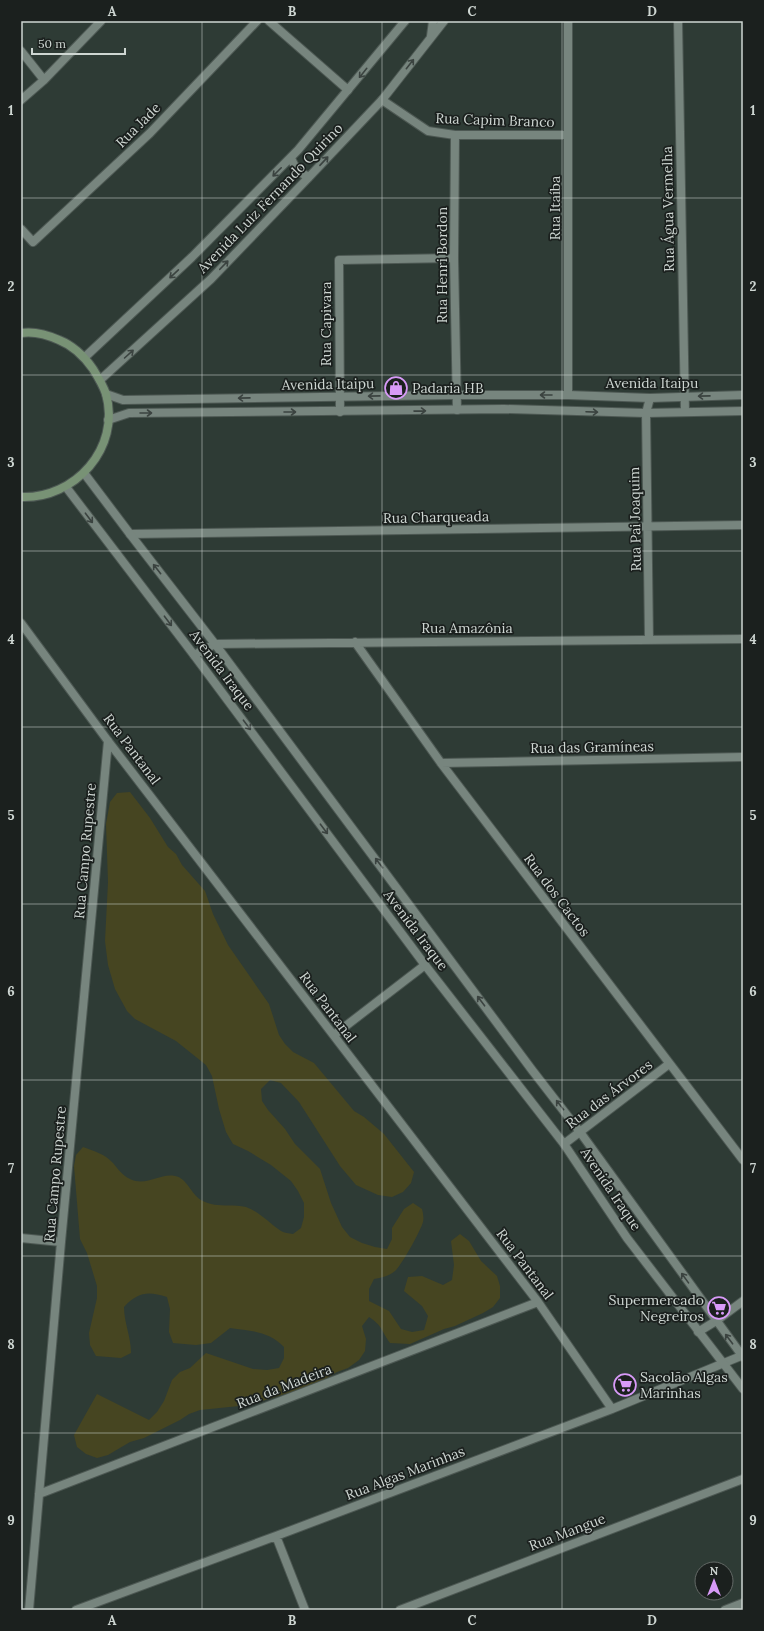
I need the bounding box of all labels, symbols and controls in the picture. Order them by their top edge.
text: A [108,3,117,20]
text: B [288,3,297,20]
text: C [468,3,477,20]
text: D [647,3,657,20]
scale bar [32,30,125,56]
text: 50 m [38,36,66,51]
one-way arrow [406,59,414,70]
one-way arrow [358,67,367,78]
street label: Rua Jade [112,98,165,151]
text: 1 [8,102,14,119]
text: 1 [750,102,756,119]
street label: Rua Capim Branco [435,109,555,131]
street label: Avenida Luiz Fernando Quirino [193,119,347,278]
street label: Rua Água Vermelha [658,146,678,272]
one-way arrow [319,157,328,167]
one-way arrow [272,167,282,177]
street label: Rua Itaíba [546,176,564,240]
street label: Rua Henri Bordon [433,206,451,323]
one-way arrow [219,260,229,270]
one-way arrow [169,269,180,278]
text: 2 [8,278,15,295]
text: 2 [750,278,757,295]
street label: Rua Capivara [317,282,335,366]
one-way arrow [124,349,134,358]
street label: Avenida Itaipu [281,374,374,394]
street label: Avenida Itaipu [605,374,698,392]
shop icon: Padaria HB [383,375,409,401]
place label: Padaria HB [412,379,484,397]
one-way arrow [540,391,553,399]
one-way arrow [368,392,381,400]
one-way arrow [698,392,711,400]
one-way arrow [238,394,251,402]
one-way arrow [413,407,426,414]
one-way arrow [283,408,296,416]
one-way arrow [585,408,598,415]
one-way arrow [139,409,152,417]
text: 3 [7,454,15,471]
text: 3 [749,454,757,471]
street label: Rua Pai Joaquim [625,466,645,571]
street label: Rua Charqueada [383,507,489,527]
one-way arrow [85,512,94,523]
one-way arrow [153,563,161,574]
one-way arrow [164,616,173,627]
street label: Rua Amazônia [421,619,513,637]
street label: Avenida Iraque [185,625,258,714]
text: 4 [7,631,15,648]
text: 4 [749,631,757,648]
street label: Rua Pantanal [99,710,165,788]
one-way arrow [242,720,251,731]
street label: Rua das Gramíneas [530,737,654,757]
street label: Rua Campo Rupestre [70,782,100,920]
text: 5 [7,807,15,824]
text: 5 [749,807,757,824]
one-way arrow [320,824,329,835]
street label: Rua dos Cactos [520,850,594,940]
one-way arrow [374,858,383,869]
street label: Avenida Iraque [379,885,452,974]
street label: Rua Pantanal [295,968,361,1046]
text: 6 [7,983,15,1000]
text: 6 [749,983,757,1000]
one-way arrow [477,996,485,1007]
street label: Rua das Árvores [562,1056,656,1132]
one-way arrow [555,1099,564,1110]
street label: Rua Campo Rupestre [40,1105,70,1243]
street label: Avenida Iraque [576,1143,646,1234]
text: 7 [8,1160,14,1177]
text: 7 [750,1160,756,1177]
street label: Rua Pantanal [492,1225,558,1303]
one-way arrow [681,1273,689,1284]
place label: Supermercado Negreiros [609,1291,704,1325]
supermarket icon: Supermercado Negreiros [706,1295,732,1321]
one-way arrow [725,1334,734,1345]
text: 8 [7,1336,15,1353]
text: 8 [749,1336,757,1353]
street label: Rua da Madeira [234,1360,334,1412]
place label: Sacolão Algas Marinhas [640,1368,728,1402]
supermarket icon: Sacolão Algas Marinhas [612,1372,638,1398]
street label: Rua Algas Marinhas [343,1442,467,1504]
street label: Rua Mangue [526,1509,608,1555]
text: 9 [7,1512,15,1529]
text: 9 [749,1512,757,1529]
north arrow [694,1561,734,1601]
text: N [710,1564,719,1578]
text: A [108,1612,117,1629]
text: B [288,1612,297,1629]
text: C [468,1612,477,1629]
text: D [647,1612,657,1629]

